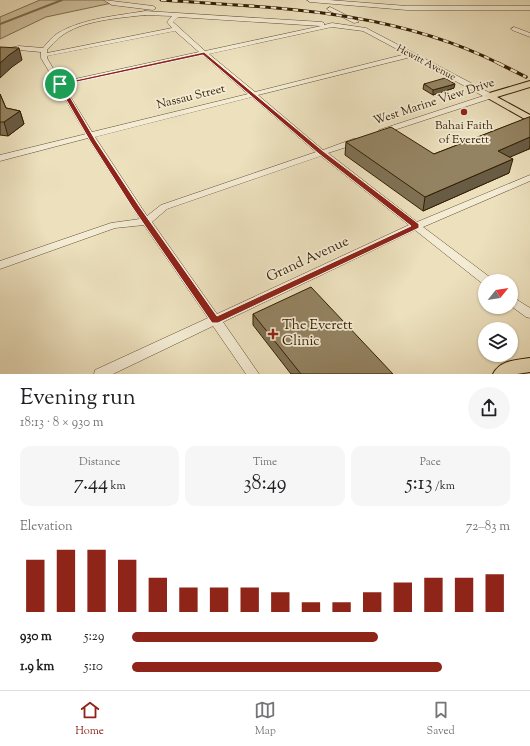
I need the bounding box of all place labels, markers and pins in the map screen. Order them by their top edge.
pin [43,67,77,101]
marker: Bahai Faith of Everett [459,107,469,117]
place label: Bahai Faith of Everett [435,117,493,149]
place label: The Everett Clinic [282,316,353,352]
marker: The Everett Clinic [267,328,279,340]

